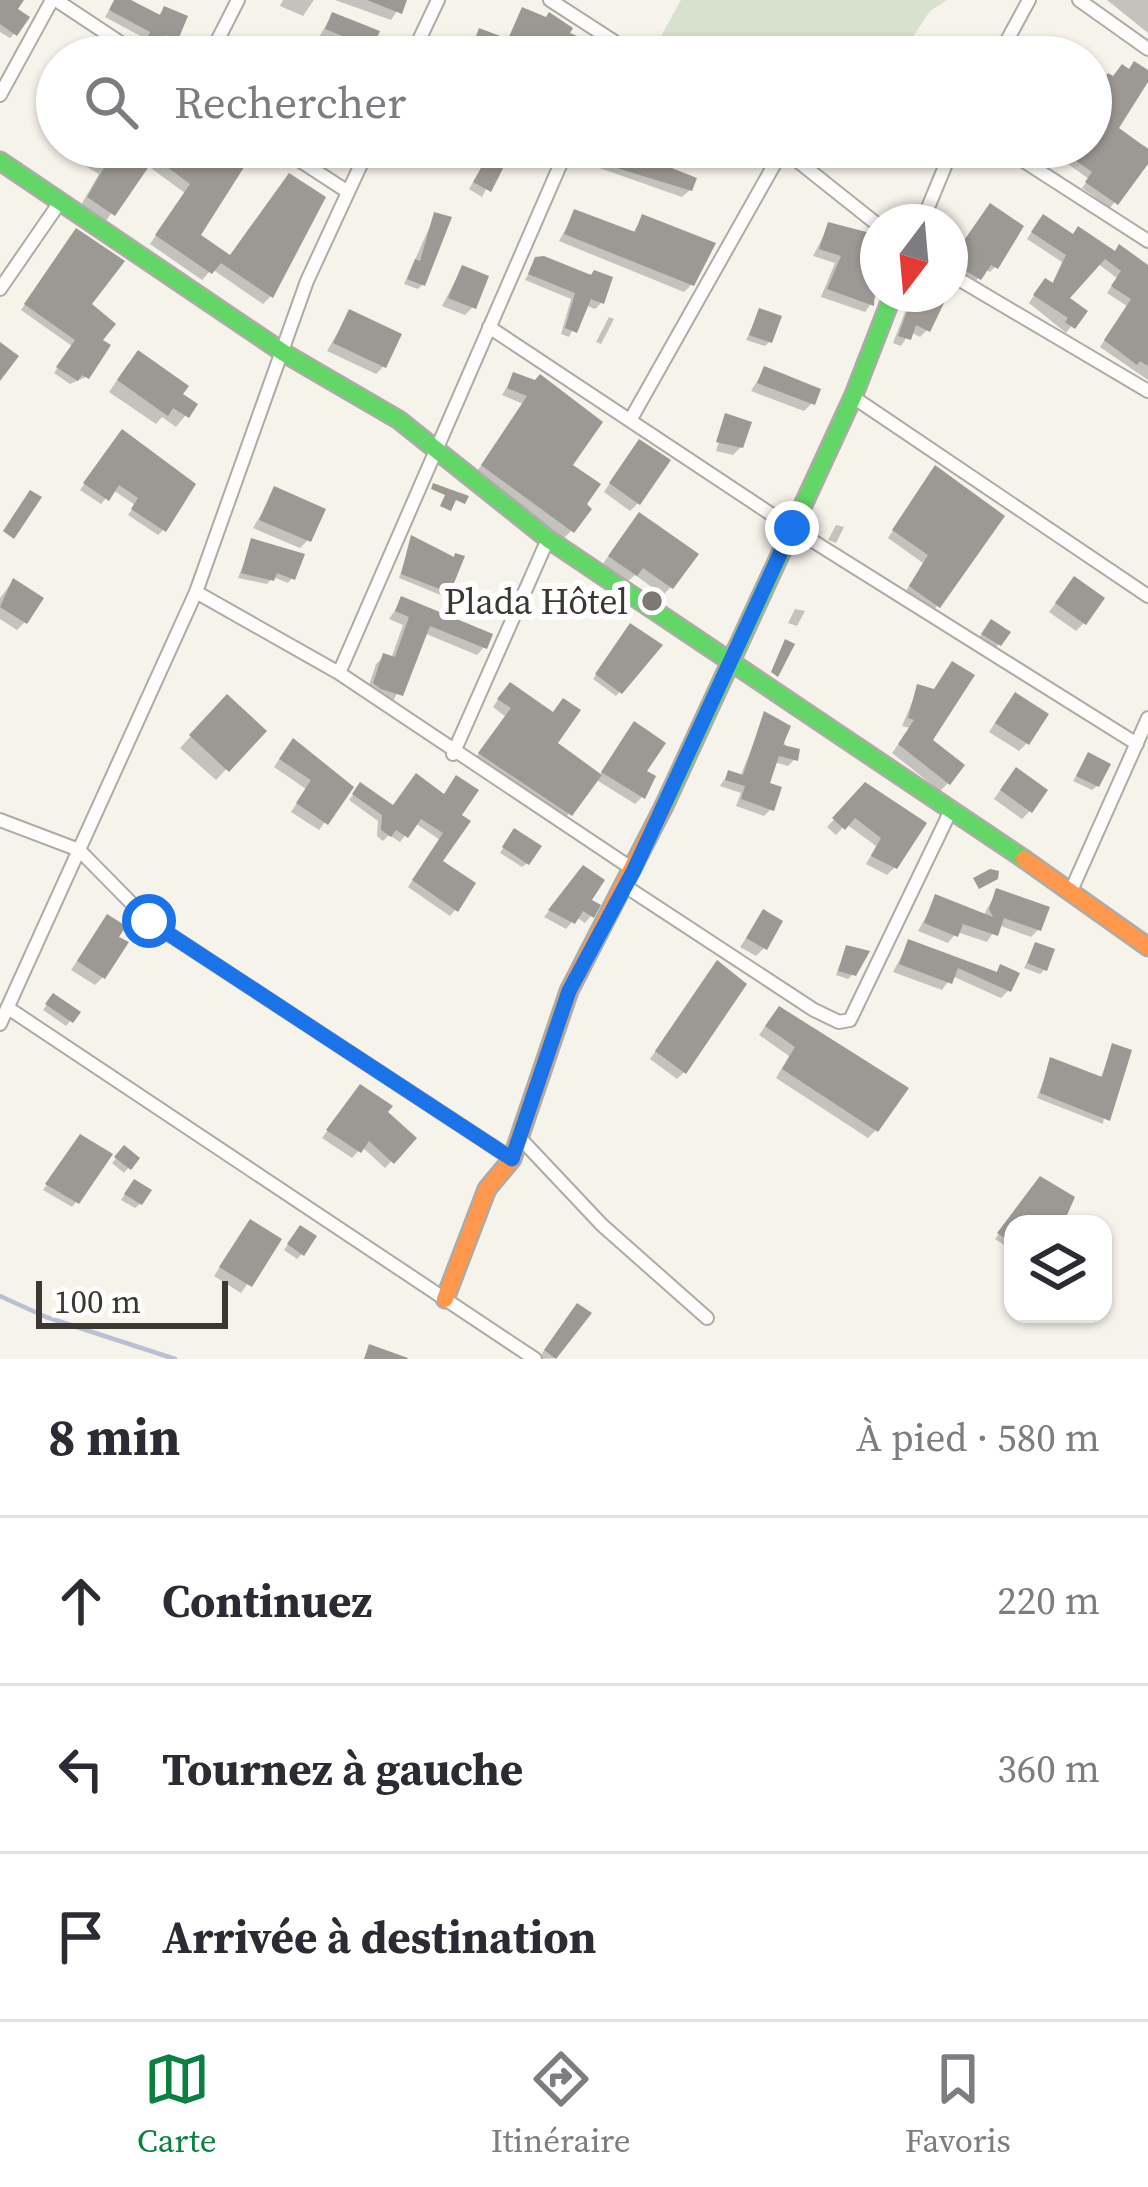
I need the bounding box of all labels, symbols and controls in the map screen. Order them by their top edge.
search box [36,36,1112,168]
icon: search [78,69,144,135]
text: Rechercher [174,71,406,133]
north arrow [860,204,968,312]
route end [765,501,819,555]
place label: Plada Hôtel [444,577,628,626]
marker: Plada Hôtel [639,588,665,614]
route start [122,894,176,948]
map controls [1004,1215,1112,1323]
button: layers [1004,1215,1112,1323]
scale bar [36,1275,228,1328]
text: 100 m [54,1279,141,1324]
text: 8 min [48,1402,180,1472]
text: À pied · 580 m [856,1411,1100,1464]
icon: ahead [48,1568,114,1634]
text: Continuez [162,1570,372,1632]
text: 220 m [997,1574,1100,1627]
icon: left [48,1736,114,1802]
text: Tournez à gauche [162,1738,523,1800]
text: 360 m [997,1742,1100,1795]
icon: arrive [48,1904,114,1970]
text: Arrivée à destination [162,1906,596,1968]
tab: Carte [137,2046,217,2163]
tab: Itinéraire [491,2046,631,2163]
tab: Favoris [905,2046,1011,2163]

